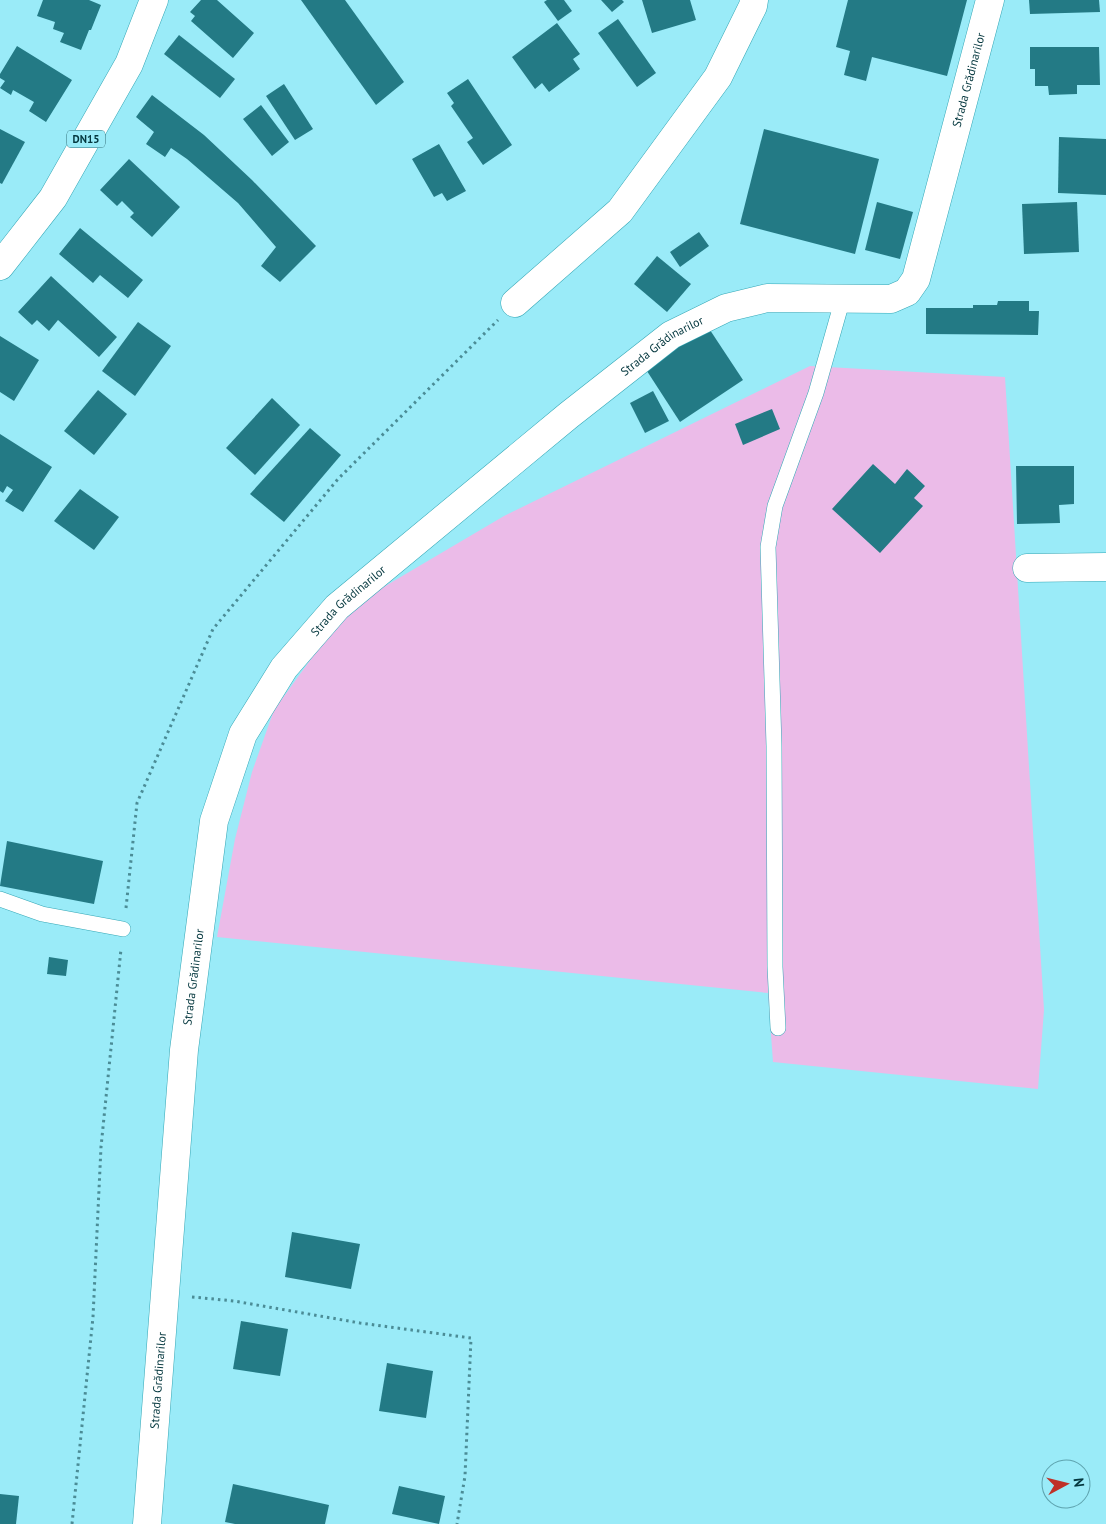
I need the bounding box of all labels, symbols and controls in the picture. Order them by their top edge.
street label: Strada Grădinarilor [949,31,988,129]
road number: DN15 [67,130,105,148]
street label: Strada Grădinarilor [617,312,706,379]
street label: Strada Grădinarilor [307,562,388,639]
street label: Strada Grădinarilor [179,928,207,1026]
street label: Strada Grădinarilor [146,1331,169,1429]
north arrow [1041,1459,1091,1509]
text: N [1069,1477,1088,1488]

